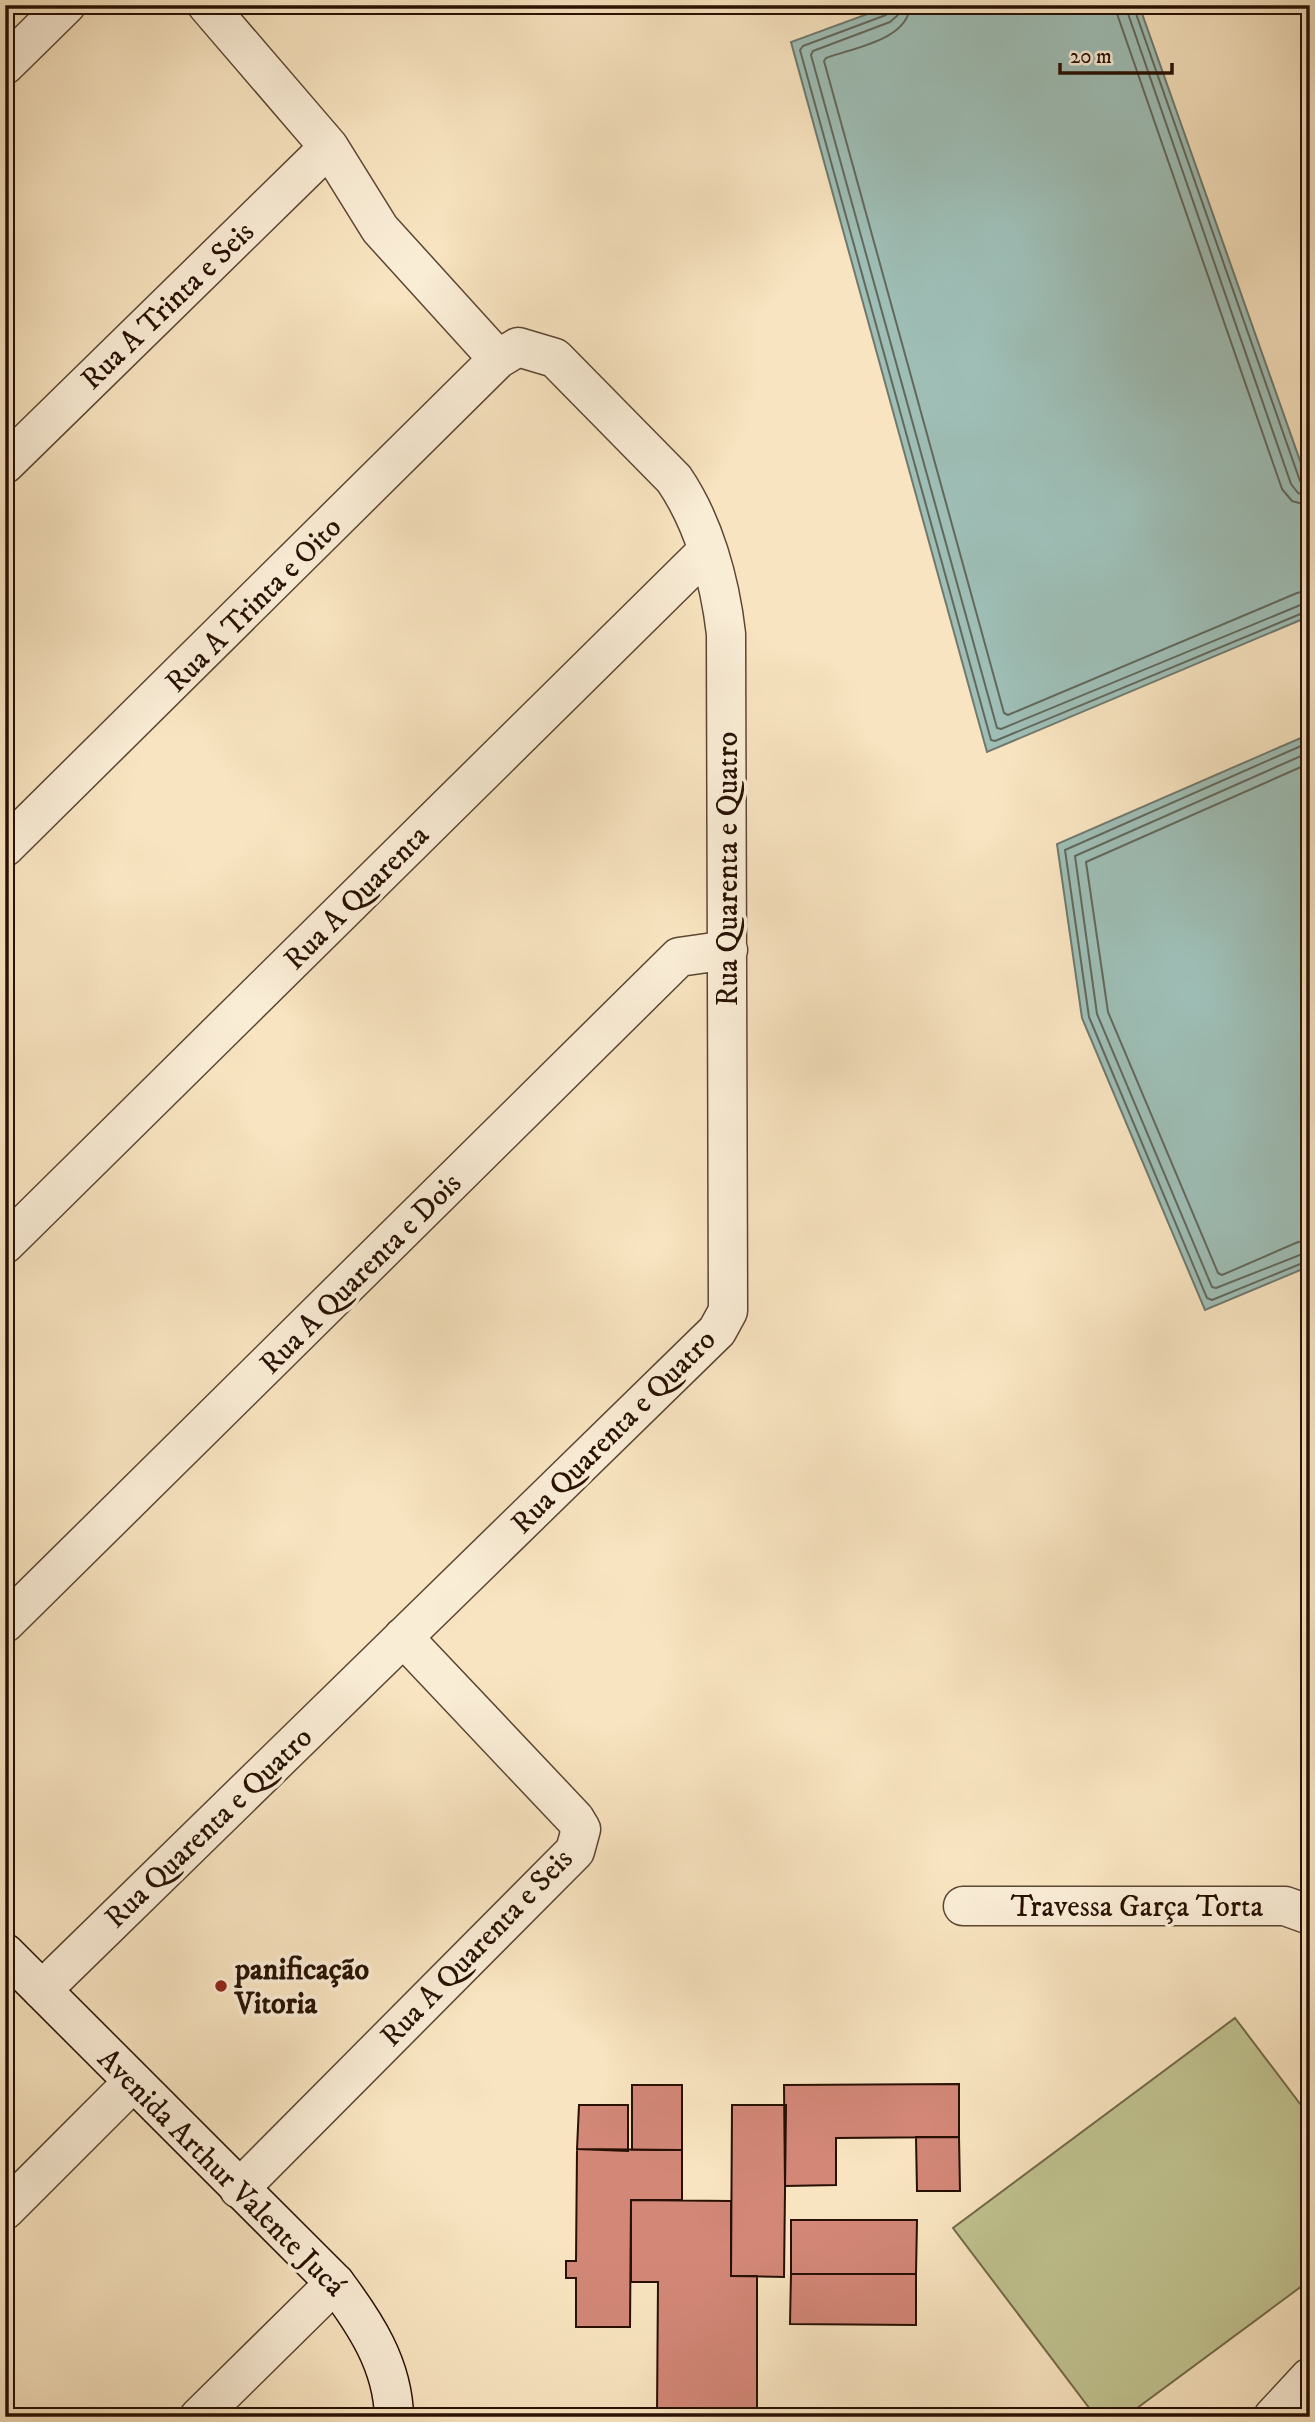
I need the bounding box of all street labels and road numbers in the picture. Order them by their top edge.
street label: Rua A Trinta e Seis [74,214,262,398]
street label: Rua A Trinta e Oito [158,509,350,701]
street label: Rua Quarenta e Quatro [710,732,747,1006]
street label: Rua A Quarenta [277,818,438,978]
street label: Rua A Quarenta e Dois [252,1165,470,1383]
street label: Rua Quarenta e Quatro [504,1322,724,1542]
street label: Rua Quarenta e Quatro [97,1719,321,1937]
street label: Rua A Quarenta e Seis [373,1841,581,2055]
street label: Travessa Garça Torta [1011,1889,1264,1926]
street label: Avenida Arthur Valente Jucá [89,2041,353,2305]

